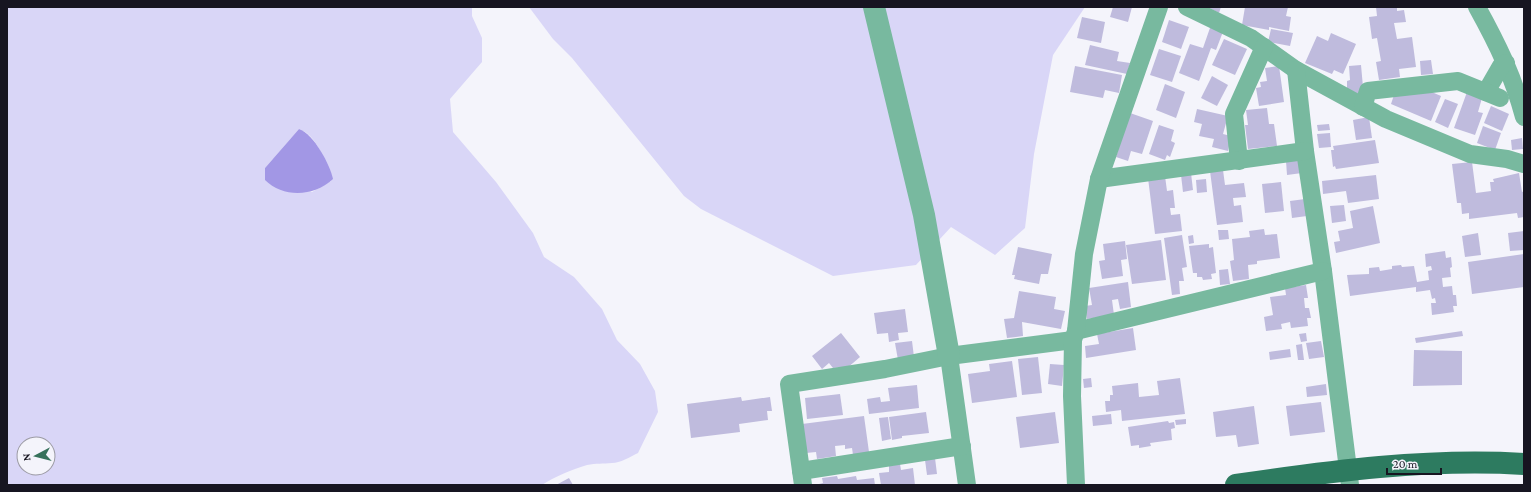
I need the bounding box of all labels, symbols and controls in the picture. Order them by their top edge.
north arrow [16,436,56,476]
scale bar [1387,450,1441,476]
text: N [20,452,32,462]
text: 20 m [1393,457,1418,471]

